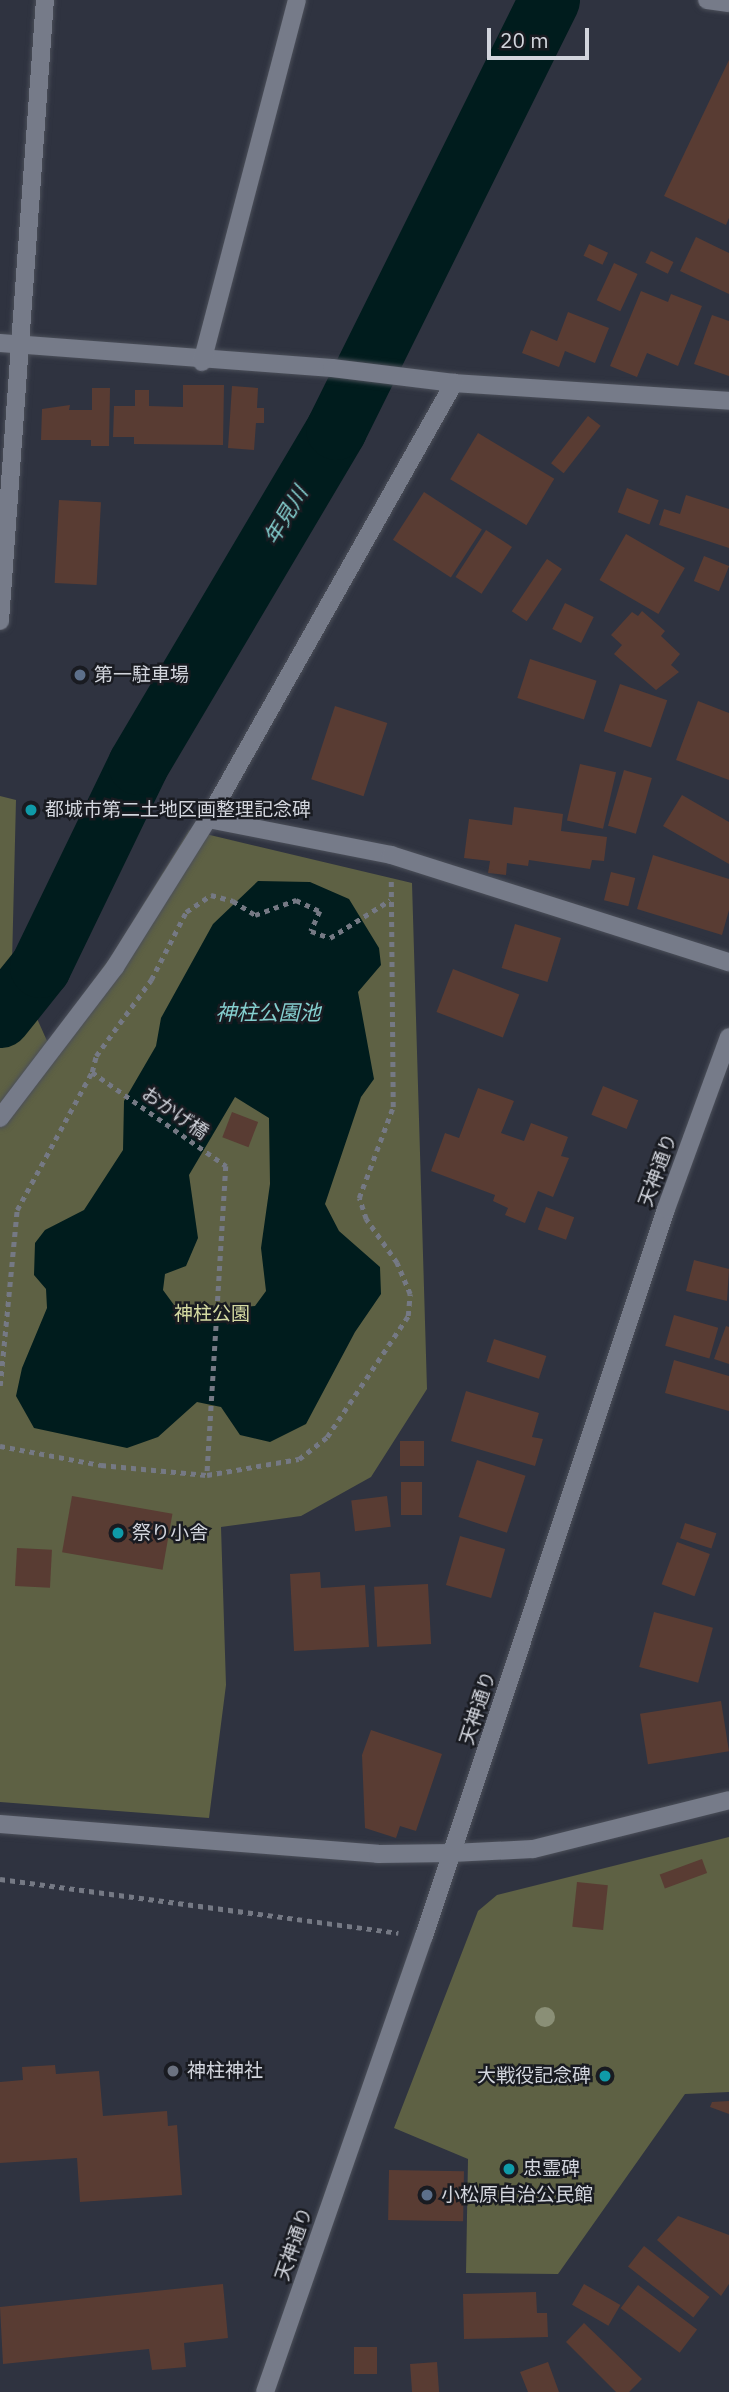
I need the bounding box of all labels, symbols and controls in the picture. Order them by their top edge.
scale bar [491,14,592,58]
text: 20 m [500,26,549,54]
water label: 年見川 [258,482,312,548]
place label: 第一駐車場 [94,664,189,686]
marker: 第一駐車場 [72,667,88,683]
place label: 都城市第二土地区画整理記念碑 [45,799,311,821]
marker: 都城市第二土地区画整理記念碑 [23,802,39,818]
water label: 神柱公園池 [216,999,320,1025]
street label: おかげ橋 [137,1082,213,1144]
street label: 天神通り [634,1130,682,1210]
park label: 神柱公園 [174,1303,250,1325]
place label: 祭り小舎 [132,1522,208,1544]
marker: 祭り小舎 [110,1525,126,1541]
street label: 天神通り [455,1668,501,1748]
place label: 神柱神社 [187,2060,263,2082]
marker: 神柱神社 [165,2063,181,2079]
place label: 大戦役記念碑 [477,2065,591,2087]
marker: 大戦役記念碑 [597,2068,613,2084]
place label: 忠霊碑 [523,2158,580,2180]
marker: 忠霊碑 [501,2161,517,2177]
place label: 小松原自治公民館 [441,2184,593,2206]
marker: 小松原自治公民館 [419,2187,435,2203]
street label: 天神通り [271,2204,317,2284]

